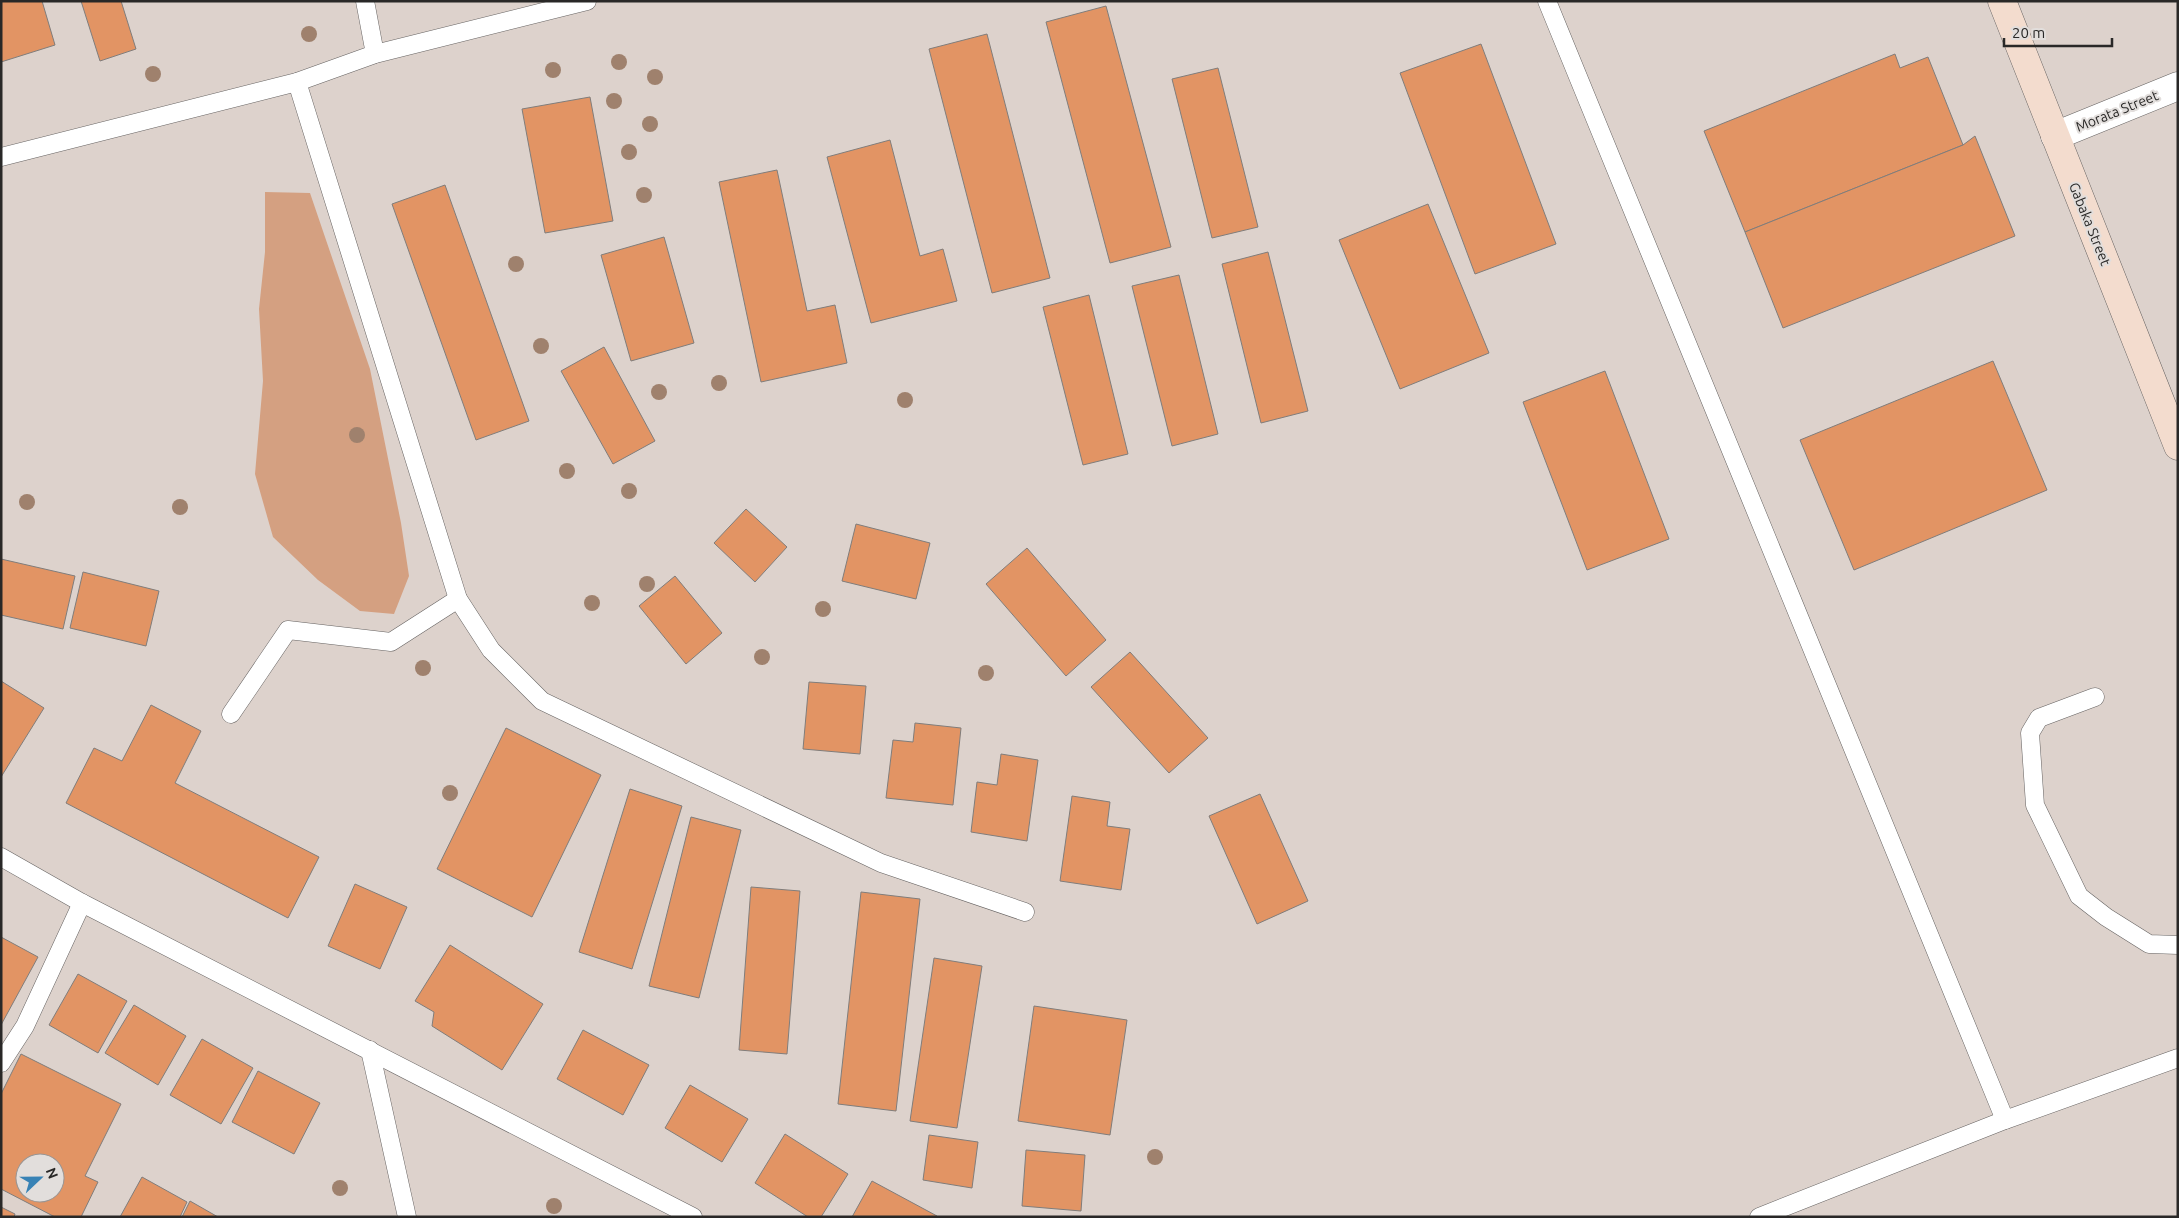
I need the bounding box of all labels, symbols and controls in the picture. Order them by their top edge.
scale bar [2004,15,2112,47]
text: 20 m [2012,24,2045,41]
street label: Morata Street [2073,87,2161,135]
street label: Gabaka Street [2066,180,2114,268]
north arrow [15,1153,65,1203]
text: N [43,1165,61,1181]

